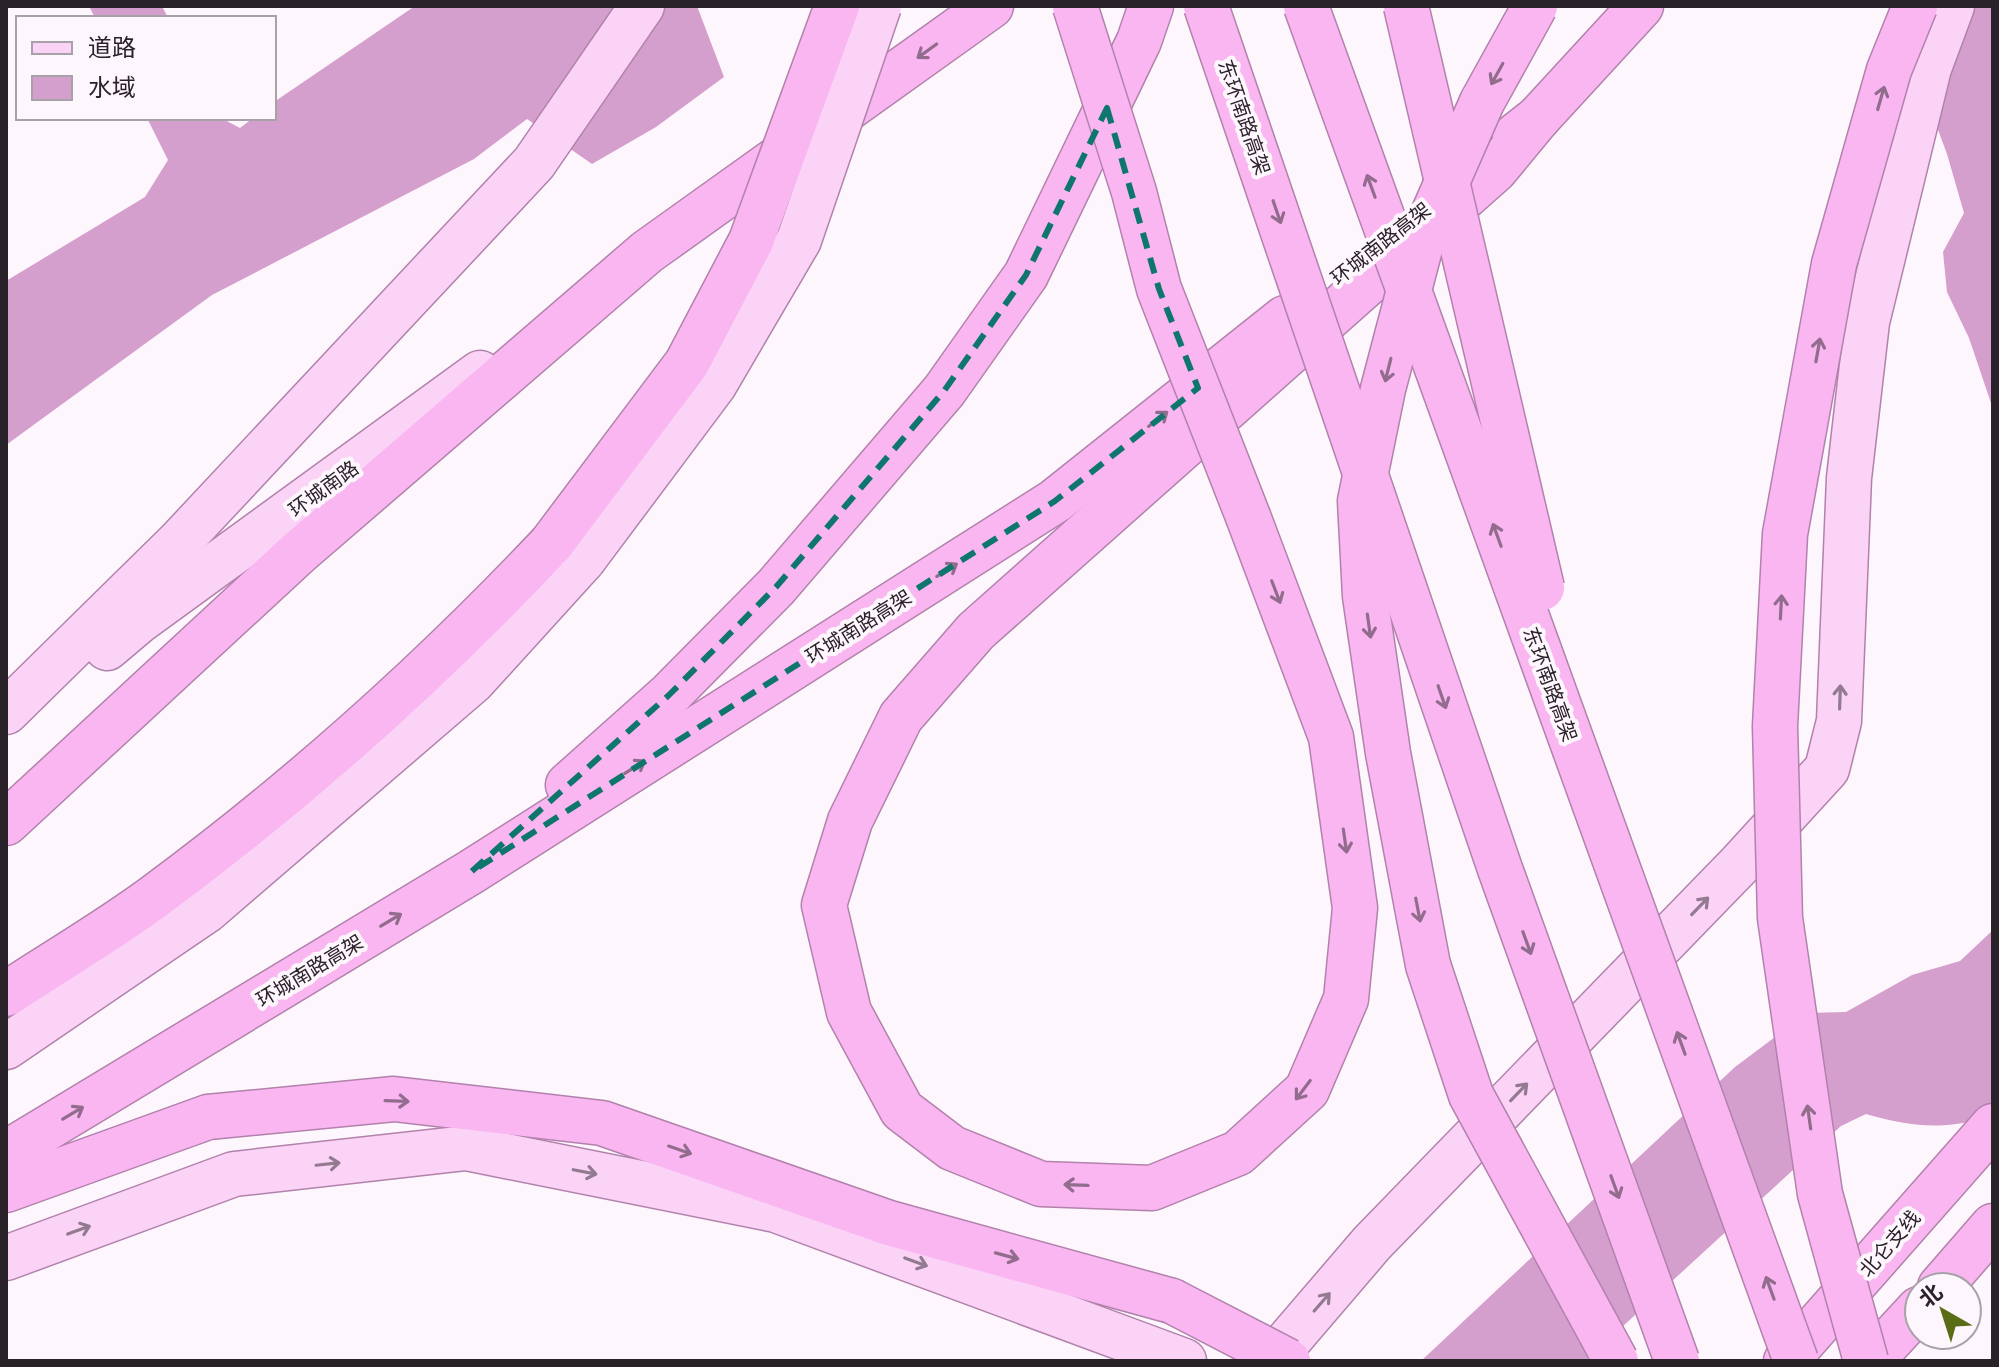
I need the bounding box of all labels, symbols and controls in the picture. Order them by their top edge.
legend [16,16,276,120]
text: 道路 [88,32,136,61]
one-way arrow [917,43,939,60]
street label: 东环南路高架 [1214,56,1276,178]
one-way arrow [1489,62,1504,86]
text: 水域 [88,72,136,101]
one-way arrow [1874,86,1889,112]
one-way arrow [1363,174,1377,198]
street label: 环城南路高架 [1325,197,1435,289]
one-way arrow [1271,199,1286,224]
one-way arrow [1812,338,1827,363]
one-way arrow [1380,356,1395,382]
one-way arrow [1147,410,1168,428]
street label: 环城南路 [284,455,362,521]
one-way arrow [1489,523,1504,548]
one-way arrow [935,561,957,578]
one-way arrow [1270,579,1284,604]
street label: 环城南路高架 [801,584,915,668]
one-way arrow [1774,594,1789,621]
one-way arrow [1362,613,1377,638]
street label: 东环南路高架 [1519,624,1583,744]
one-way arrow [1435,684,1450,709]
one-way arrow [1832,684,1847,711]
one-way arrow [623,759,646,775]
one-way arrow [1338,828,1353,854]
one-way arrow [1411,897,1426,922]
one-way arrow [1690,897,1709,916]
one-way arrow [379,912,402,928]
street label: 环城南路高架 [251,929,367,1011]
one-way arrow [1520,930,1535,955]
one-way arrow [1673,1031,1687,1056]
one-way arrow [1295,1079,1312,1100]
one-way arrow [1509,1083,1528,1102]
one-way arrow [384,1093,410,1108]
one-way arrow [61,1104,84,1120]
one-way arrow [1801,1105,1816,1130]
one-way arrow [667,1144,692,1159]
one-way arrow [315,1156,341,1171]
one-way arrow [572,1165,597,1180]
one-way arrow [1608,1175,1623,1200]
one-way arrow [1063,1178,1090,1193]
street label: 北仑支线 [1854,1205,1924,1281]
one-way arrow [66,1222,91,1236]
one-way arrow [993,1249,1019,1264]
one-way arrow [903,1256,928,1270]
north arrow [1903,1271,1983,1351]
one-way arrow [1761,1275,1776,1300]
text: 北 [1913,1278,1947,1312]
one-way arrow [1313,1292,1331,1312]

